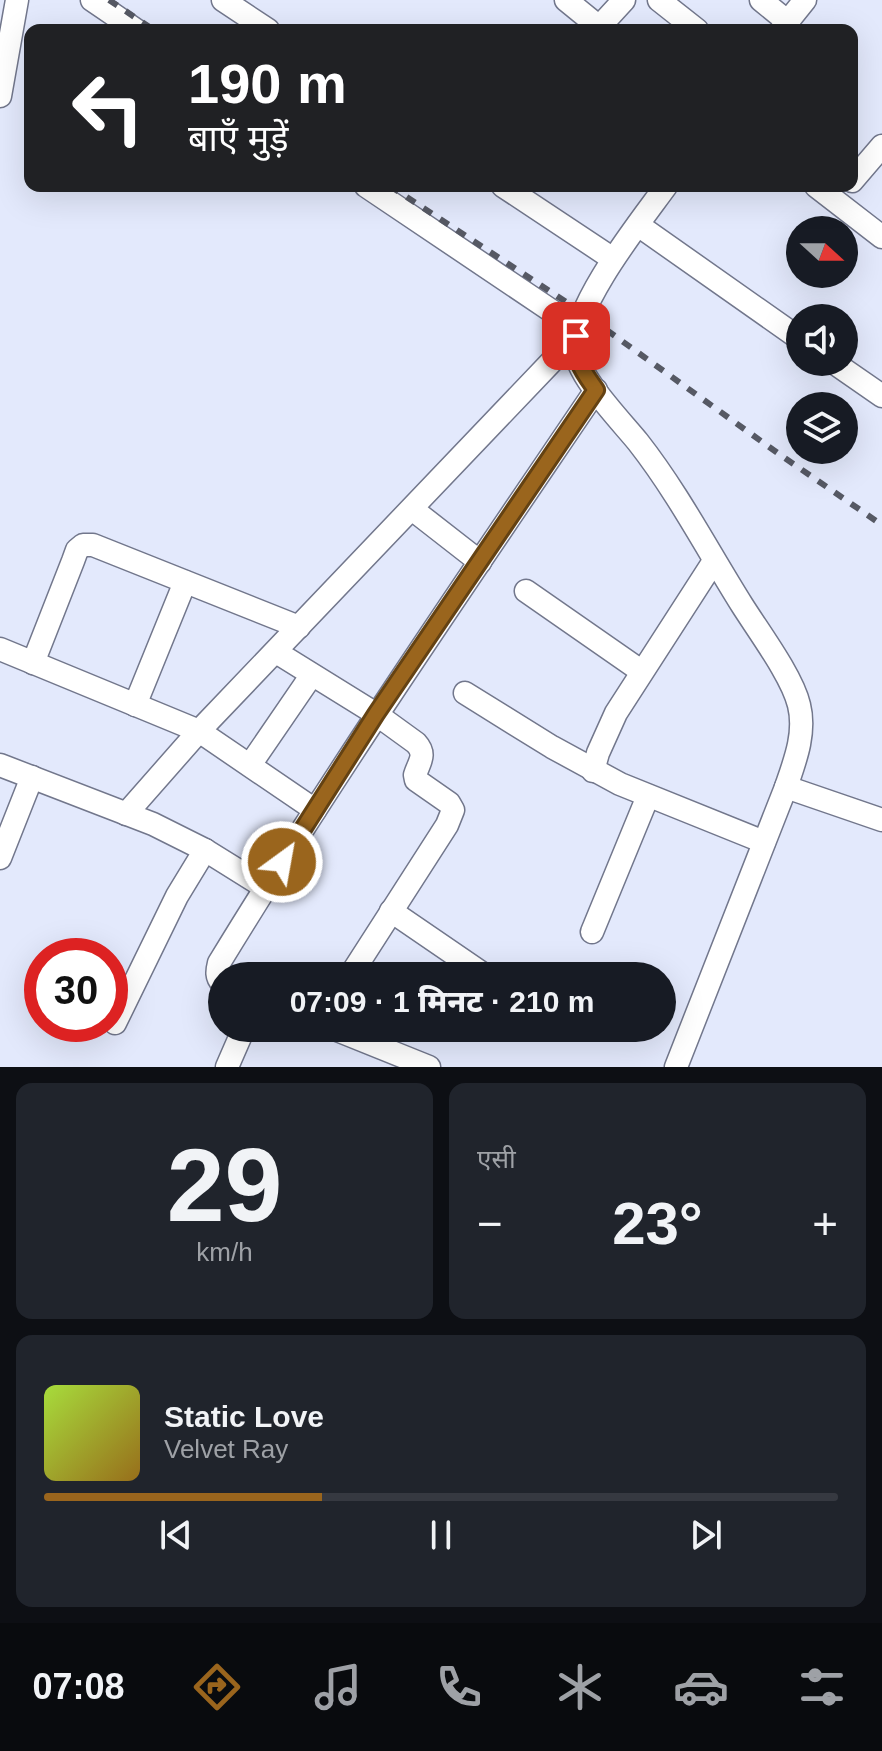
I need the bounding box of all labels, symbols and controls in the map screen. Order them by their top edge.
text: 190 m [188,52,347,115]
icon: left [56,56,160,160]
text: बाएँ मुड़ें [188,118,289,159]
north arrow [786,216,858,288]
map controls [786,216,858,464]
pin [542,302,610,370]
button: sound [786,304,858,376]
icon: arrive [554,314,598,358]
button: layers [786,392,858,464]
position arrow [240,820,324,904]
speed limit sign: 30 [24,938,128,1042]
text: 07:09 · 1 मिनट · 210 m [290,985,594,1018]
text: 29 [167,1127,282,1243]
text: एसी [477,1144,516,1174]
text: 23° [612,1190,703,1257]
text: − [477,1199,503,1248]
text: + [812,1199,838,1248]
text: km/h [196,1237,253,1267]
text: Static Love [164,1400,324,1433]
text: Velvet Ray [164,1434,288,1464]
icon: previous [154,1513,198,1557]
icon: pause [419,1513,463,1557]
icon: next [684,1513,728,1557]
icon: directions [189,1659,245,1715]
icon: music [310,1659,366,1715]
icon: phone [431,1659,487,1715]
icon: climate [552,1659,608,1715]
icon: car [673,1659,729,1715]
icon: filters [794,1659,850,1715]
text: 07:08 [32,1666,125,1707]

